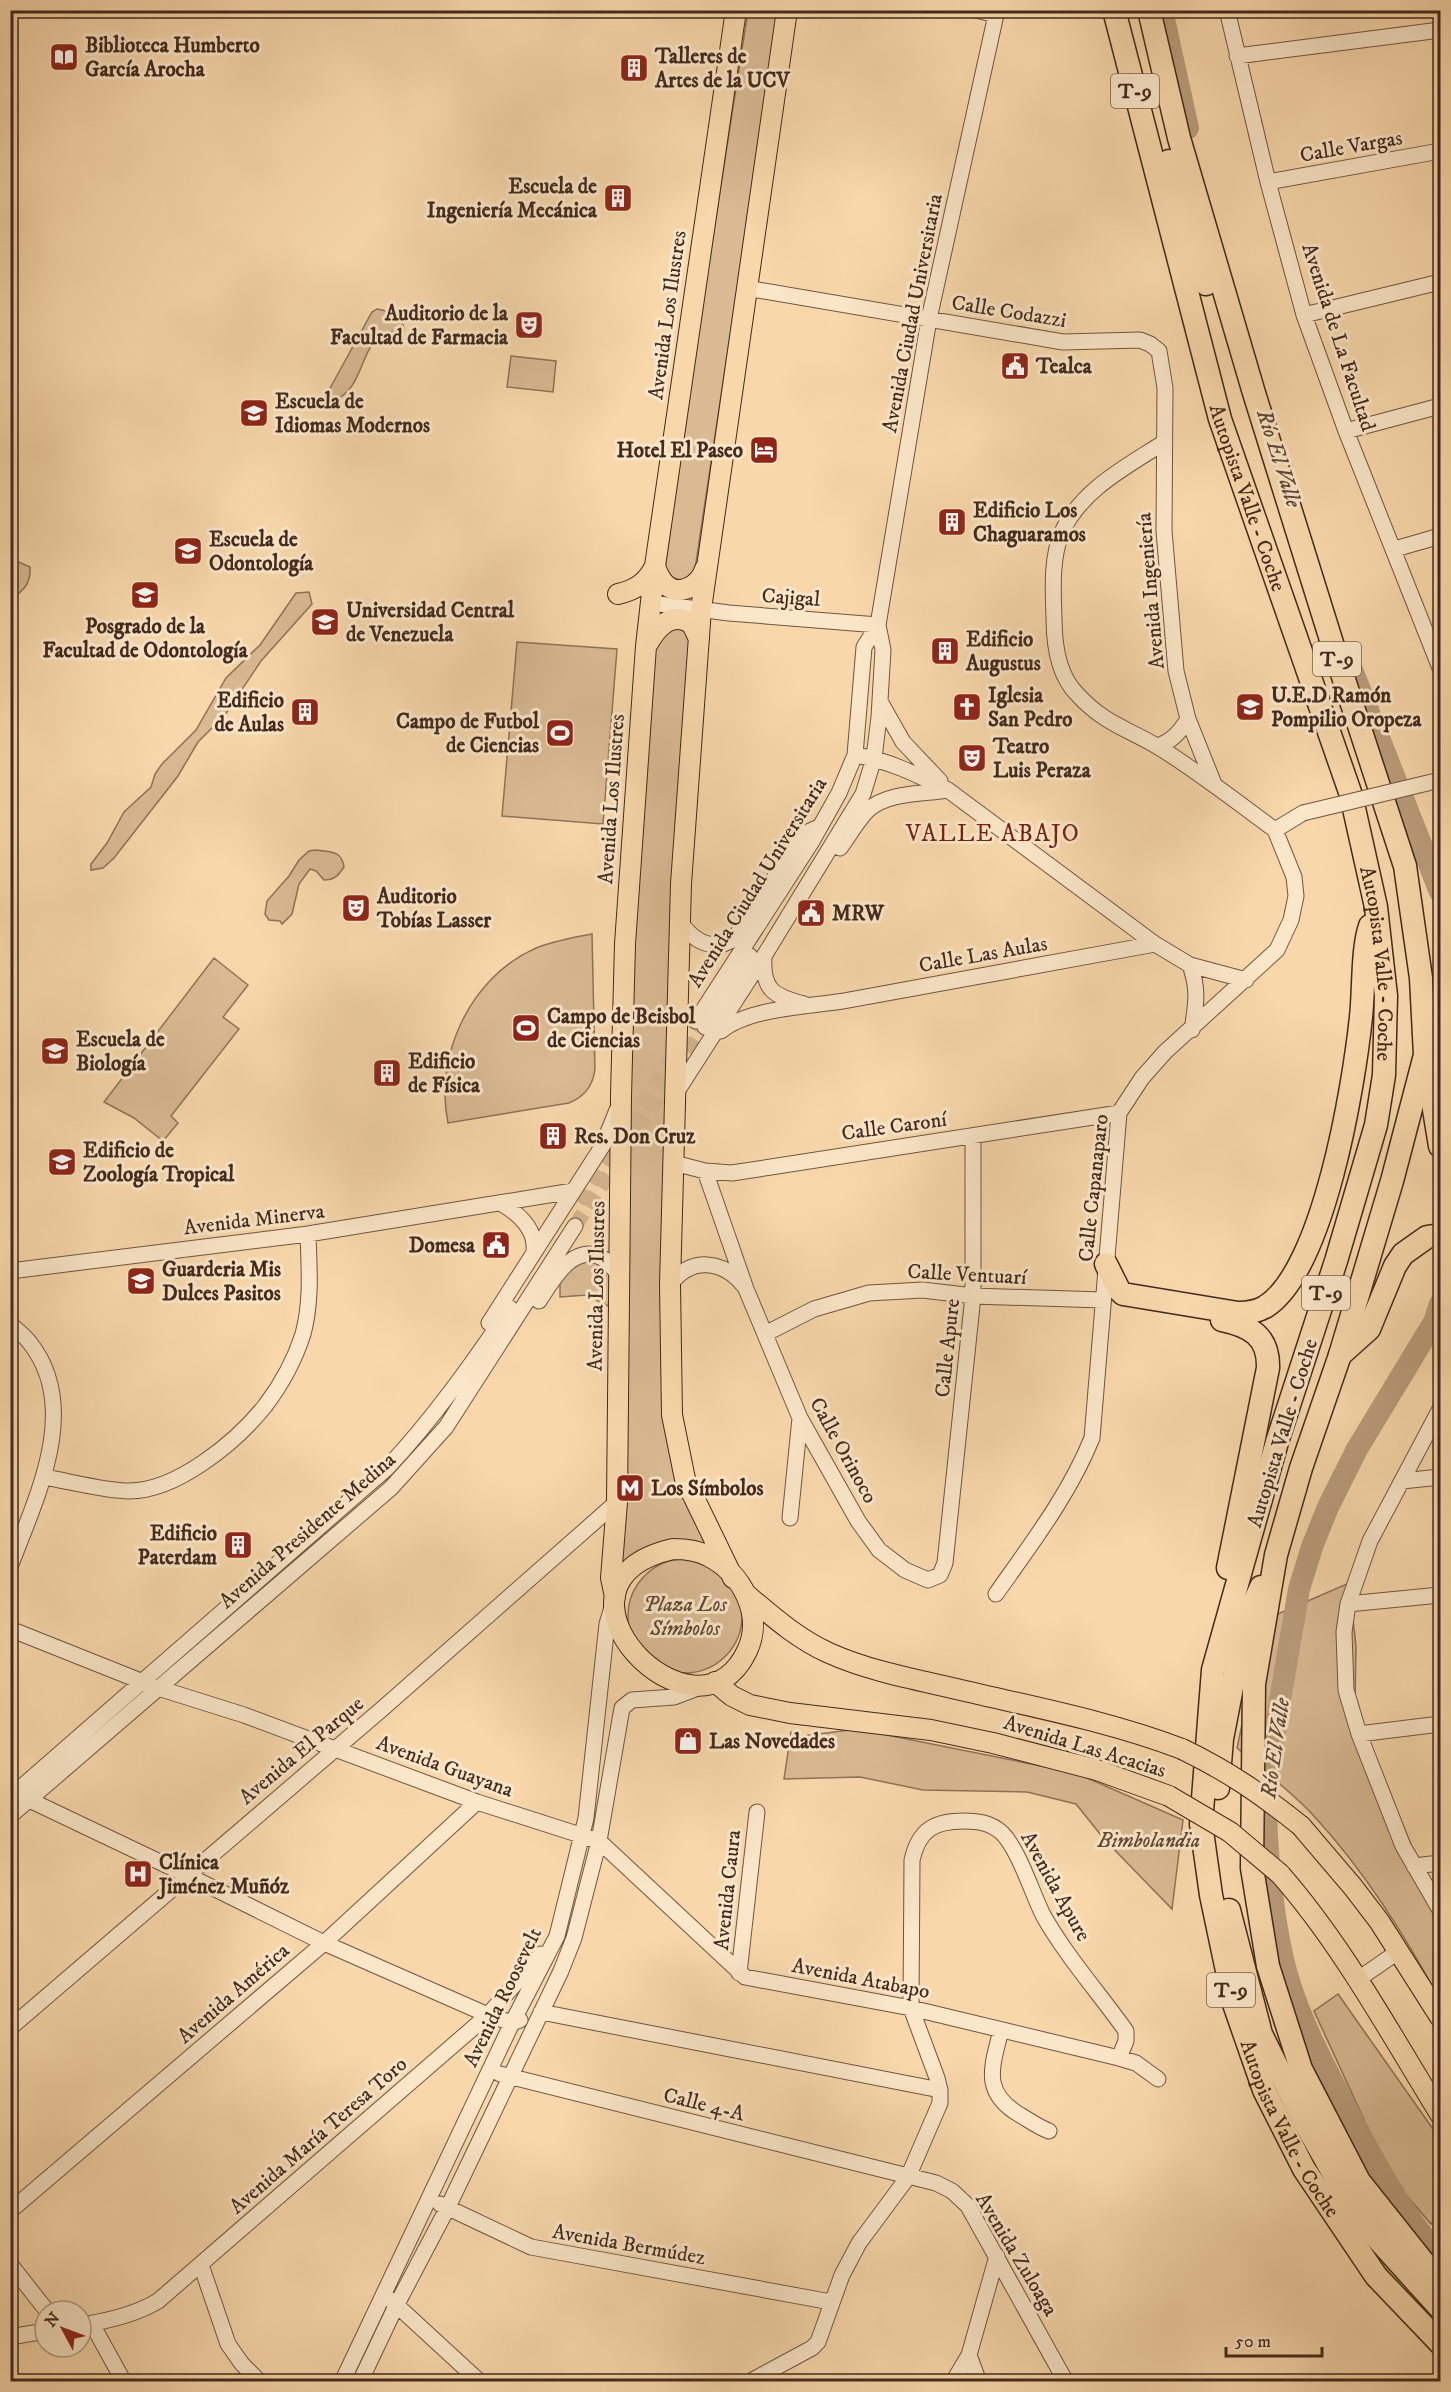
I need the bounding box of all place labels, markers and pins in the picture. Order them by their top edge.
place label: Biblioteca Humberto García Arocha [85,33,260,83]
library icon: Biblioteca Humberto García Arocha [48,41,80,73]
place label: Talleres de Artes de la UCV [654,44,792,94]
building icon: Talleres de Artes de la UCV [618,52,650,84]
place label: Escuela de Ingeniería Mecánica [427,174,598,224]
building icon: Escuela de Ingeniería Mecánica [602,182,634,214]
place label: Auditorio de la Facultad de Farmacia [330,301,509,351]
theatre icon: Auditorio de la Facultad de Farmacia [513,309,545,341]
public building icon: Tealca [999,350,1031,382]
place label: Tealca [1035,354,1093,380]
place label: Escuela de Idiomas Modernos [275,389,430,439]
school or university icon: Escuela de Idiomas Modernos [238,397,270,429]
hotel icon: Hotel El Paseo [748,434,780,466]
place label: Hotel El Paseo [617,438,743,464]
place label: Edificio Los Chaguaramos [973,498,1086,548]
building icon: Edificio Los Chaguaramos [936,506,968,538]
place label: Escuela de Odontología [209,527,314,577]
school or university icon: Escuela de Odontología [172,535,204,567]
school or university icon: Posgrado de la Facultad de Odontología [129,579,161,611]
place label: Universidad Central de Venezuela [346,598,515,648]
school or university icon: Universidad Central de Venezuela [309,606,341,638]
place label: Posgrado de la Facultad de Odontología [42,614,249,664]
place label: Edificio Augustus [965,627,1041,677]
building icon: Edificio Augustus [929,635,961,667]
place label: Iglesia San Pedro [988,683,1073,733]
place label: U.E.D Ramón Pompilio Oropeza [1271,683,1422,733]
place label: Edificio de Aulas [215,688,284,738]
church icon: Iglesia San Pedro [951,691,983,723]
school or university icon: U.E.D Ramón Pompilio Oropeza [1234,691,1266,723]
building icon: Edificio de Aulas [289,696,321,728]
place label: Campo de Futbol de Ciencias [396,709,540,759]
sports icon: Campo de Futbol de Ciencias [544,717,576,749]
place label: Teatro Luis Peraza [992,734,1092,784]
theatre icon: Teatro Luis Peraza [956,742,988,774]
place label: Auditorio Tobías Lasser [376,884,492,934]
theatre icon: Auditorio Tobías Lasser [340,892,372,924]
public building icon: MRW [795,897,827,929]
place label: MRW [832,901,885,927]
place label: Campo de Beisbol de Ciencias [547,1004,696,1054]
sports icon: Campo de Beisbol de Ciencias [510,1012,542,1044]
place label: Escuela de Biología [76,1027,165,1077]
school or university icon: Escuela de Biología [39,1035,71,1067]
place label: Edificio de Física [408,1049,481,1099]
building icon: Edificio de Física [371,1057,403,1089]
building icon: Res. Don Cruz [537,1120,569,1152]
place label: Res. Don Cruz [574,1124,696,1150]
place label: Edificio de Zoología Tropical [83,1138,235,1188]
school or university icon: Edificio de Zoología Tropical [46,1146,78,1178]
public building icon: Domesa [480,1229,512,1261]
place label: Domesa [409,1233,476,1259]
place label: Guarderia Mis Dulces Pasitos [162,1257,281,1307]
school or university icon: Guarderia Mis Dulces Pasitos [125,1265,157,1297]
metro station icon: Los Símbolos [614,1472,646,1504]
place label: Los Símbolos [651,1476,763,1502]
place label: Edificio Paterdam [138,1521,217,1571]
building icon: Edificio Paterdam [222,1529,254,1561]
shop icon: Las Novedades [672,1725,704,1757]
place label: Las Novedades [709,1729,835,1755]
place label: Clínica Jiménez Muñóz [157,1850,290,1900]
hospital icon: Clínica Jiménez Muñóz [122,1858,154,1890]

